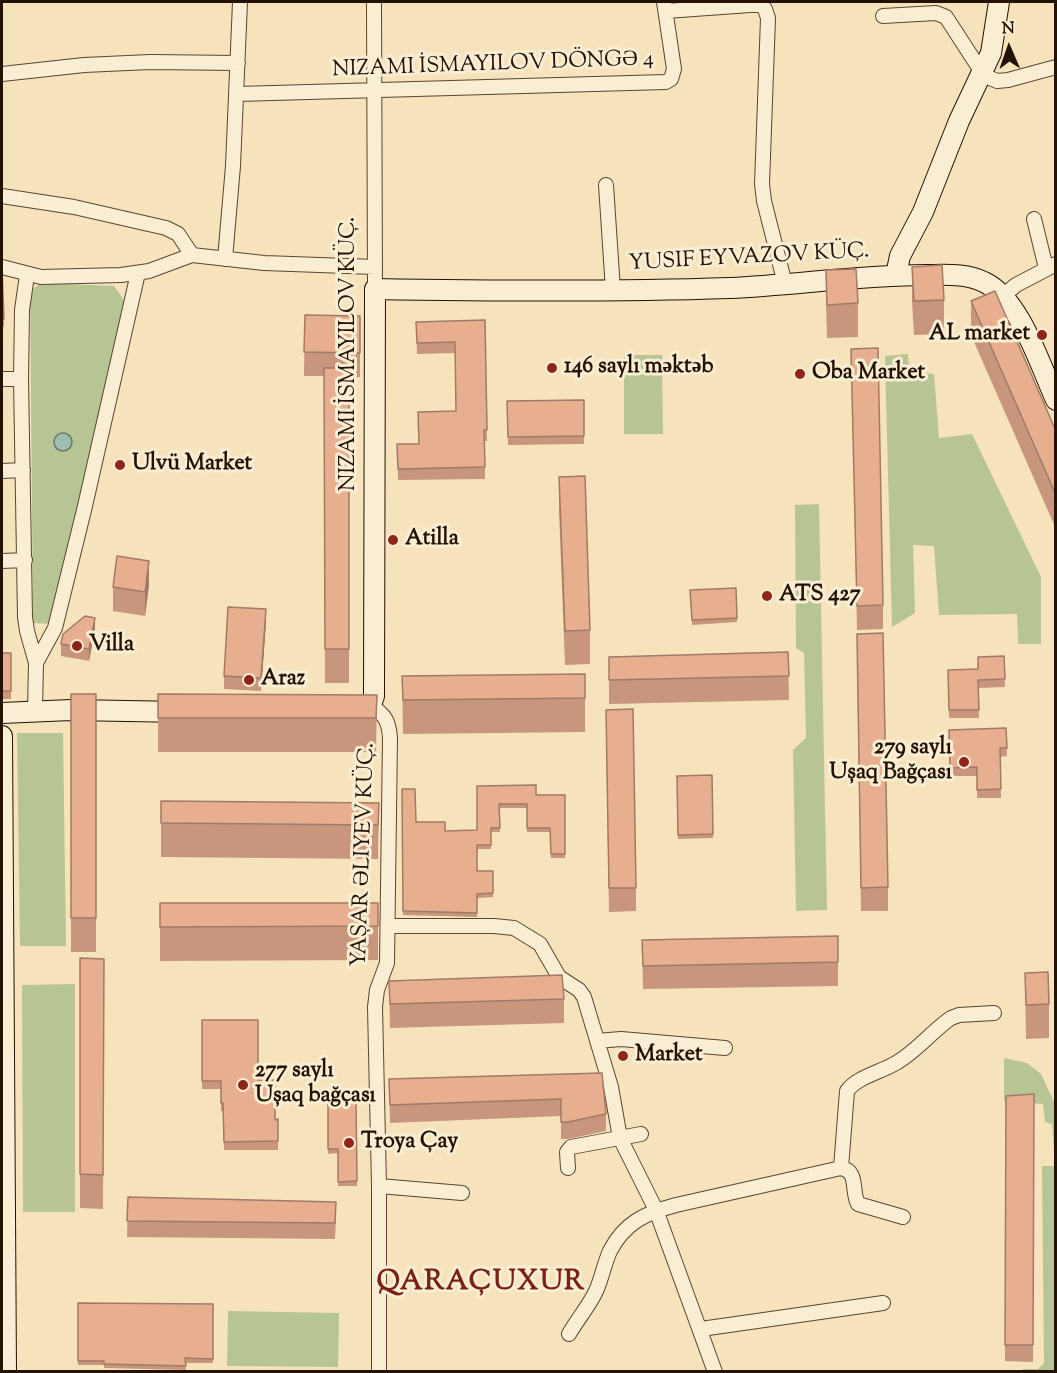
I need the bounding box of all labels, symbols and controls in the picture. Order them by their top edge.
north arrow [979,18,1039,78]
text: N [1002,18,1015,41]
street label: NIZAMI İSMAYILOV DÖNGƏ 4 [332,47,654,85]
street label: NIZAMI İSMAYILOV KÜÇ. [337,217,363,491]
street label: YUSIF EYVAZOV KÜÇ. [628,240,870,278]
place label: AL market [929,322,1030,348]
marker: AL market [1035,328,1049,342]
place label: 146 saylı məktəb [564,355,713,381]
marker: 146 saylı məktəb [545,361,559,375]
place label: Oba Market [812,361,925,387]
marker: Oba Market [793,367,807,381]
place label: Ulvü Market [132,452,252,478]
marker: Ulvü Market [113,458,127,472]
place label: Atilla [405,527,459,553]
marker: Atilla [386,533,400,547]
place label: ATS 427 [779,583,861,609]
marker: ATS 427 [760,589,774,603]
place label: Villa [89,633,134,659]
marker: Villa [70,639,84,653]
place label: Araz [261,667,305,693]
marker: Araz [242,673,256,687]
place label: 279 saylı Uşaq Bağçası [829,736,952,788]
street label: YAŞAR ƏLIYEV KÜÇ. [348,742,382,968]
marker: 279 saylı Uşaq Bağçası [957,755,971,769]
place label: Market [635,1043,702,1069]
marker: Market [616,1049,630,1063]
place label: 277 saylı Uşaq bağçası [255,1059,376,1110]
marker: 277 saylı Uşaq bağçası [236,1078,250,1092]
place label: Troya Çay [361,1130,458,1156]
marker: Troya Çay [342,1136,356,1150]
district label: QARAÇUXUR [376,1267,586,1301]

